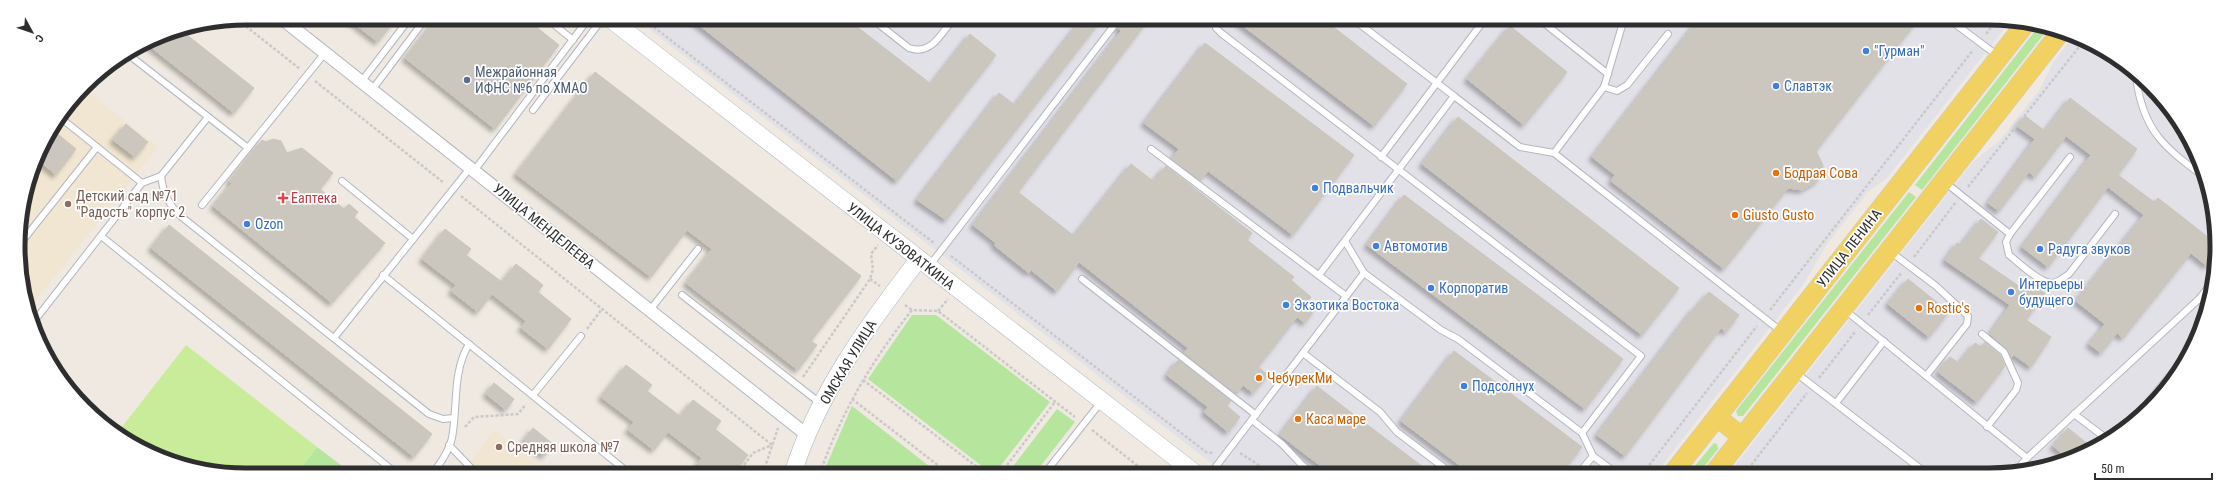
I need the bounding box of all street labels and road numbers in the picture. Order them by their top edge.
street label: УЛИЦА МЕНДЕЛЕЕВА [490,180,598,272]
street label: УЛИЦА КУЗОВАТКИНА [844,199,958,293]
street label: УЛИЦА ЛЕНИНА [1814,206,1884,290]
street label: ОМСКАЯ УЛИЦА [817,317,879,407]

